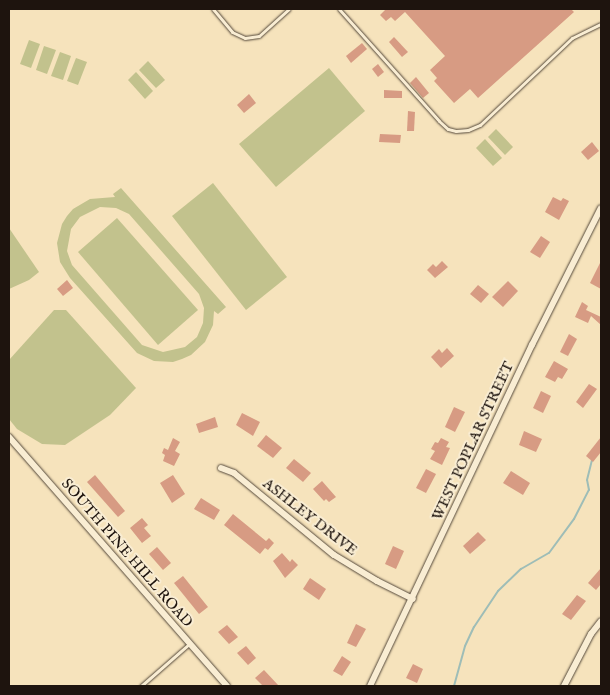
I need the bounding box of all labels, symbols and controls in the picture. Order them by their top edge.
street label: WEST POPLAR STREET [428,359,518,523]
street label: SOUTH PINE HILL ROAD [58,475,196,631]
street label: ASHLEY DRIVE [259,475,361,559]

